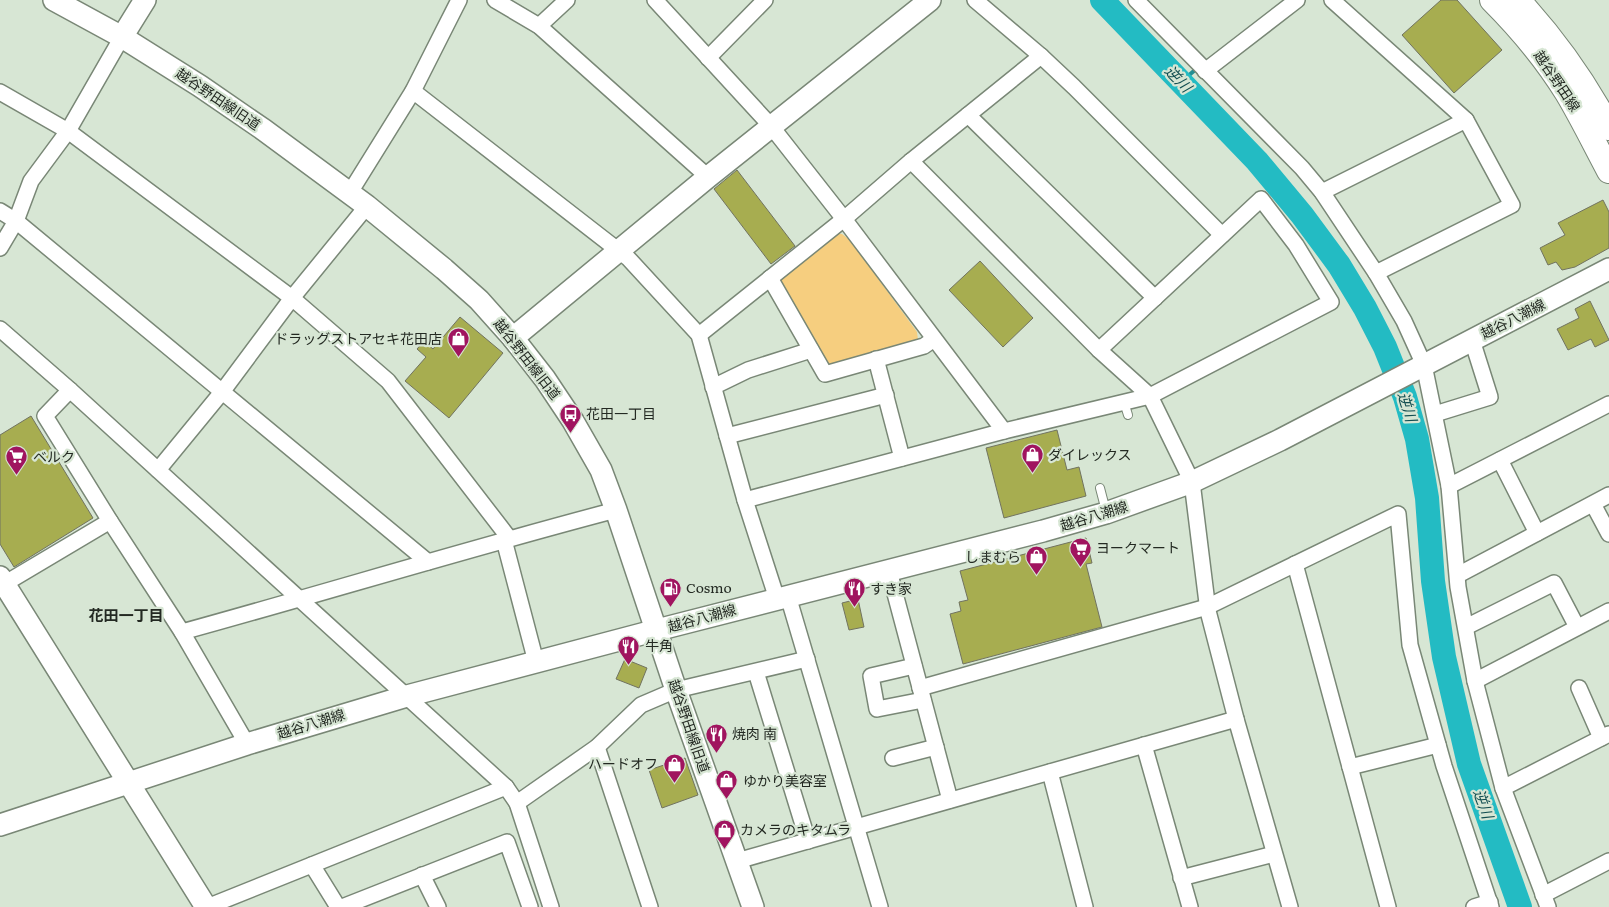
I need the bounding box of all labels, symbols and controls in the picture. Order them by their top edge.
street label: 越谷野田線 [1530,46,1586,115]
water label: 逆川 [1160,59,1199,98]
street label: 越谷野田線旧道 [172,62,265,134]
street label: 越谷八潮線 [1477,293,1548,343]
street label: 越谷野田線旧道 [490,314,566,403]
shop icon: ドラッグストアセキ花田店 [446,327,470,358]
place label: ドラッグストアセキ花田店 [274,328,442,348]
water label: 逆川 [1393,389,1424,426]
bus stop icon: 花田一丁目 [558,402,582,433]
place label: 花田一丁目 [586,403,656,423]
shop icon: ダイレックス [1020,443,1044,474]
place label: ダイレックス [1048,444,1132,464]
supermarket icon: ベルク [5,445,29,476]
place label: ベルク [33,446,75,466]
street label: 越谷八潮線 [1057,495,1130,535]
supermarket icon: ヨークマート [1068,536,1092,567]
place label: ヨークマート [1096,537,1180,557]
shop icon: しまむら [1025,545,1049,576]
place label: しまむら [965,546,1021,566]
fuel station icon: Cosmo [658,576,682,607]
place label: Cosmo [686,577,732,597]
restaurant icon: すき家 [842,577,866,608]
place label: すき家 [870,578,912,598]
street label: 越谷八潮線 [665,598,738,636]
district label: 花田一丁目 [88,603,164,626]
restaurant icon: 牛角 [617,634,641,665]
place label: 牛角 [645,635,673,655]
street label: 越谷野田線旧道 [665,676,715,775]
street label: 越谷八潮線 [274,703,347,743]
restaurant icon: 焼肉 南 [704,722,728,753]
place label: 焼肉 南 [732,723,777,743]
shop icon: ハードオフ [662,752,686,783]
place label: ハードオフ [588,753,658,773]
shop icon: ゆかり美容室 [715,769,739,800]
place label: ゆかり美容室 [743,770,827,790]
water label: 逆川 [1468,785,1501,823]
shop icon: カメラのキタムラ [712,818,736,849]
place label: カメラのキタムラ [740,819,851,839]

